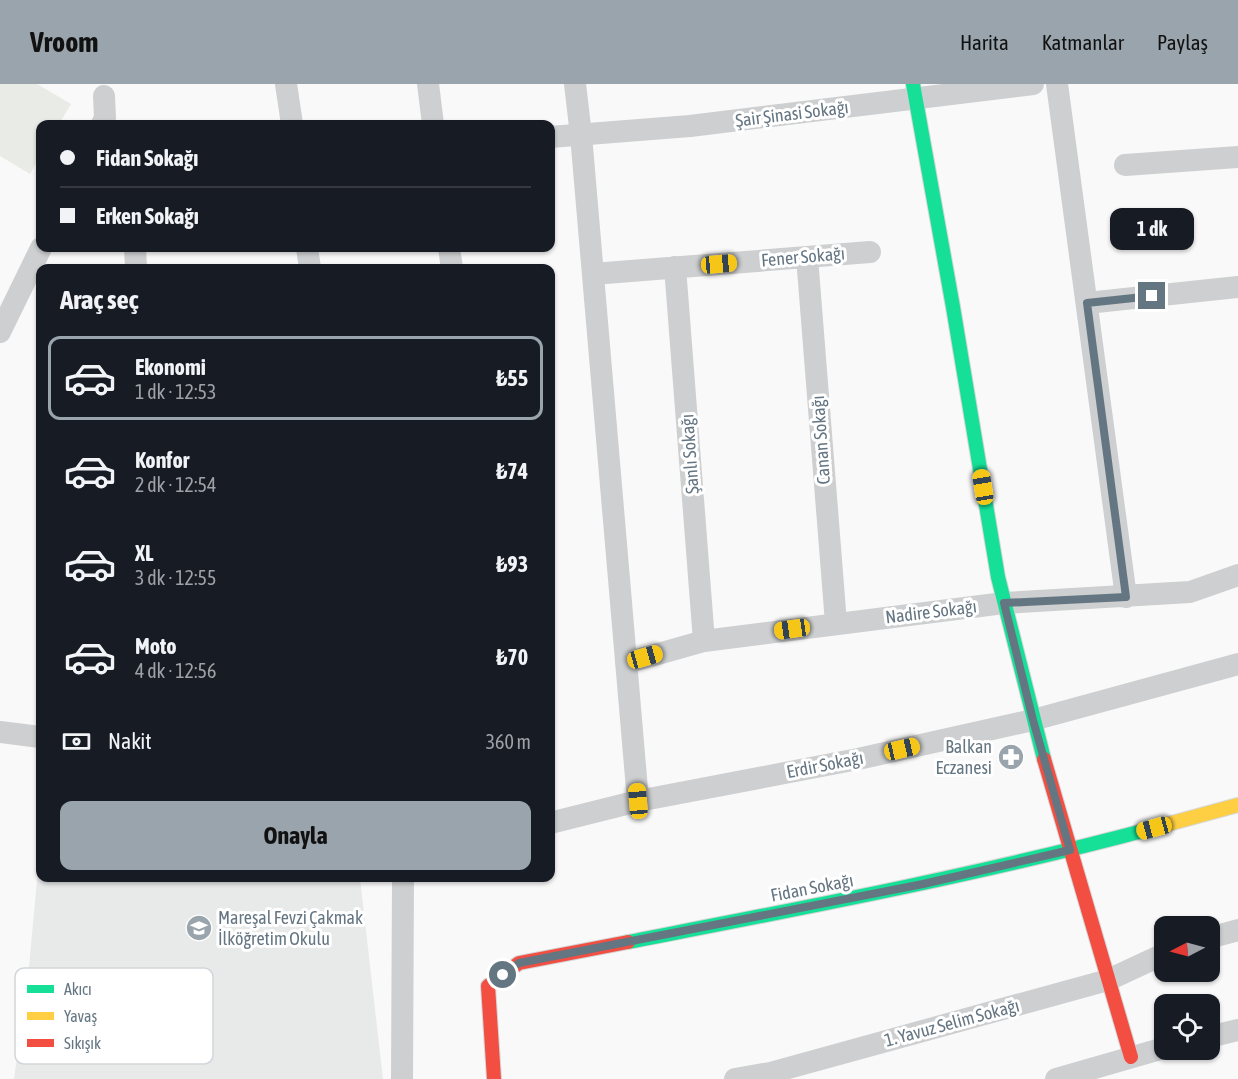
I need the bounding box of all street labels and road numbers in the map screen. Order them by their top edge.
street label: Şair Şinasi Sokağı [734,96,850,131]
street label: Fener Sokağı [760,242,846,271]
street label: Canan Sokağı [807,395,834,485]
street label: Şanlı Sokağı [676,413,703,495]
street label: Nadire Sokağı [884,595,978,628]
street label: Erdir Sokağı [785,747,865,782]
street label: Fidan Sokağı [769,869,855,906]
street label: 1. Yavuz Selim Sokağı [882,994,1022,1051]

